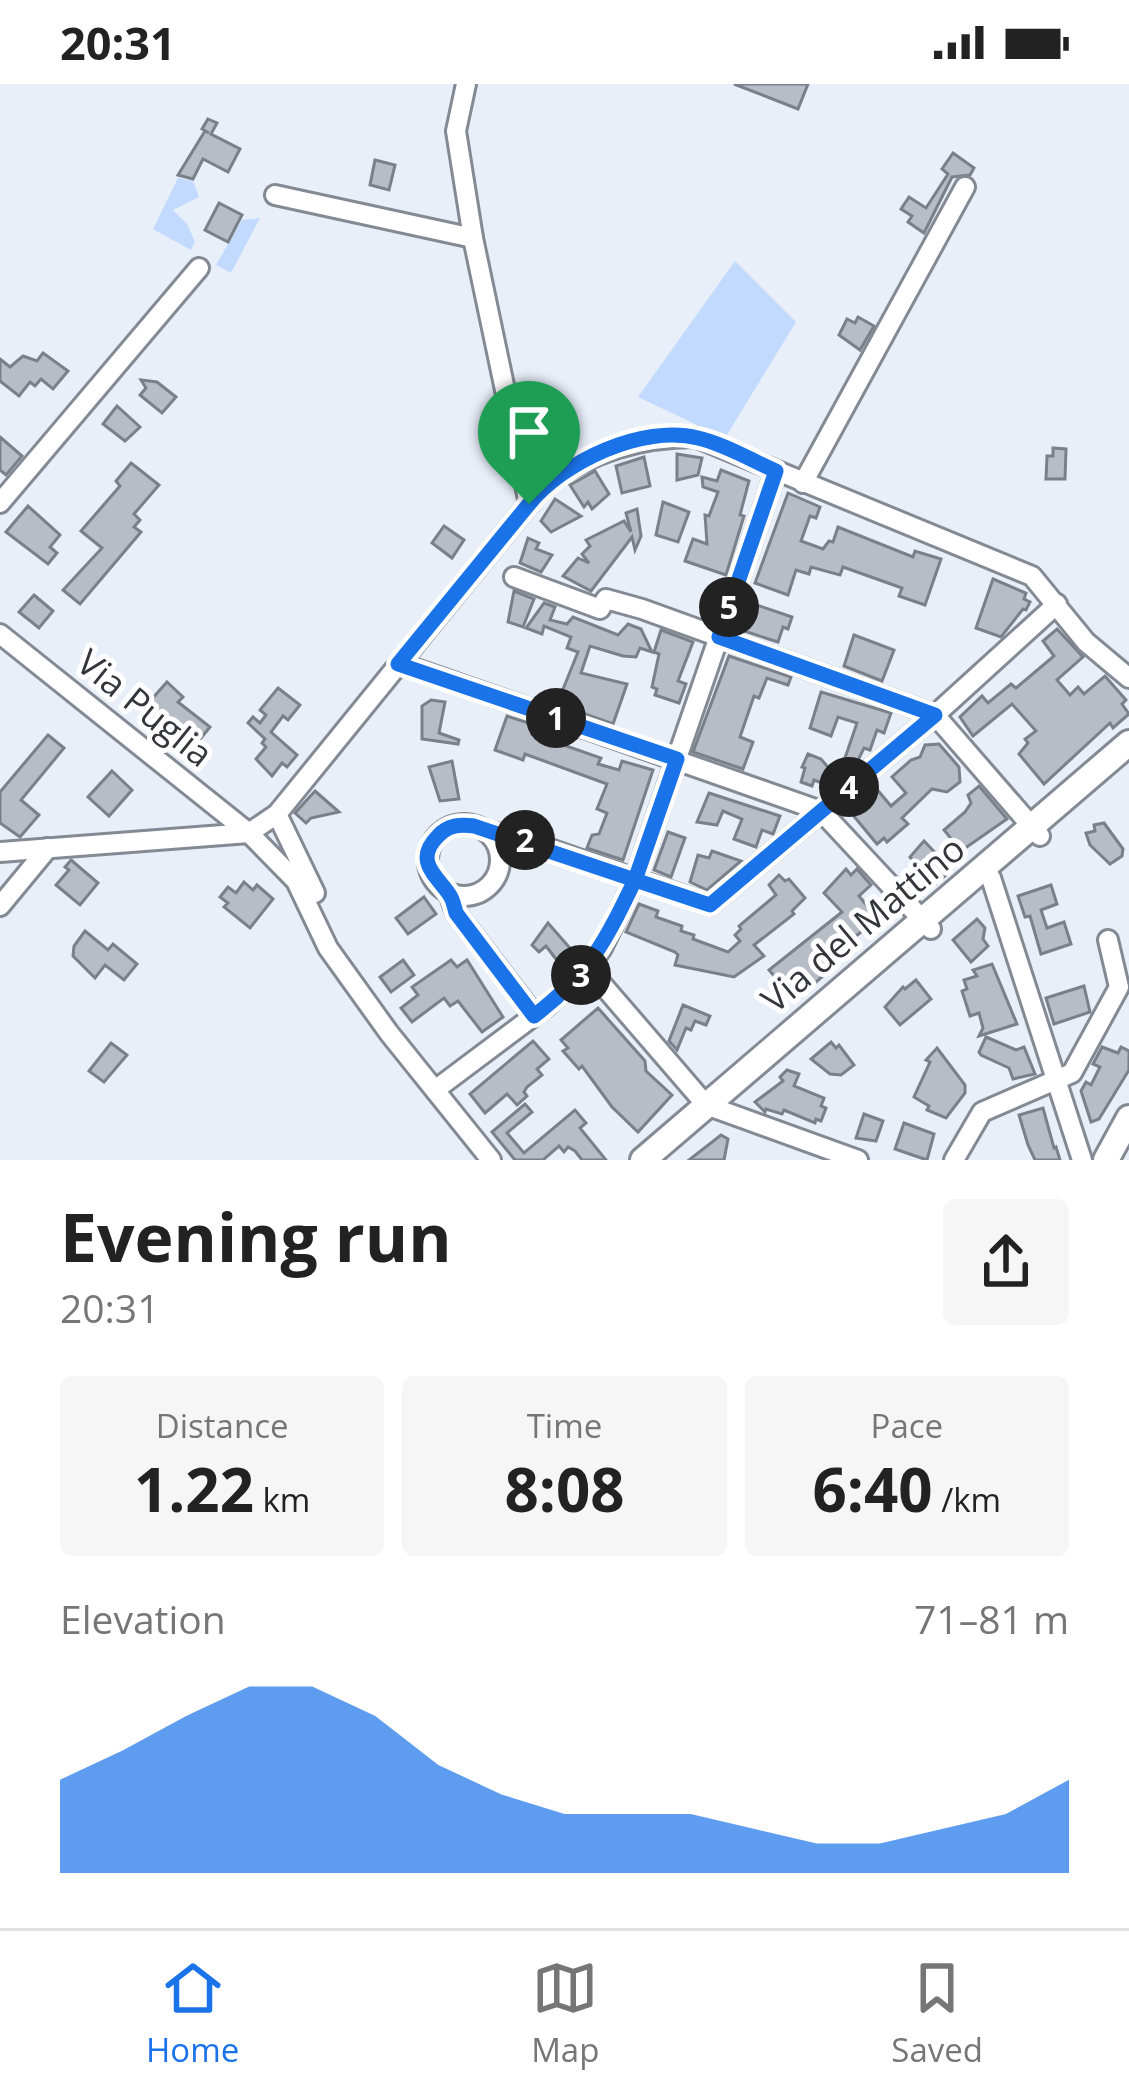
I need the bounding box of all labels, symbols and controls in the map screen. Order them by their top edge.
text: 20:31 [60,12,176,73]
pin [478,381,580,504]
icon: arrive [496,399,562,465]
pin: 5 [699,577,759,637]
text: 5 [720,584,738,629]
street label: Via Puglia [67,638,223,777]
pin: 1 [526,688,586,748]
text: 1 [547,695,565,740]
pin: 4 [819,757,879,817]
text: 4 [840,764,858,809]
pin: 2 [495,810,555,870]
text: 2 [516,817,534,862]
street label: Via del Mattino [751,824,975,1023]
pin: 3 [551,945,611,1005]
text: 3 [572,952,590,997]
text: Evening run [60,1191,452,1281]
button: share [943,1199,1069,1325]
text: 20:31 [60,1281,159,1334]
text: Distance [156,1403,289,1448]
text: Time [527,1403,602,1448]
text: Pace [871,1403,943,1448]
text: 1.22 [134,1448,254,1530]
text: 8:08 [504,1448,625,1530]
text: 6:40 [813,1448,933,1530]
text: km [254,1477,310,1522]
text: /km [933,1477,1001,1522]
text: Elevation [60,1592,226,1645]
text: 71–81 m [914,1592,1069,1645]
tab: Home [146,1955,239,2072]
tab: Map [531,1955,599,2072]
tab: Saved [891,1955,983,2072]

